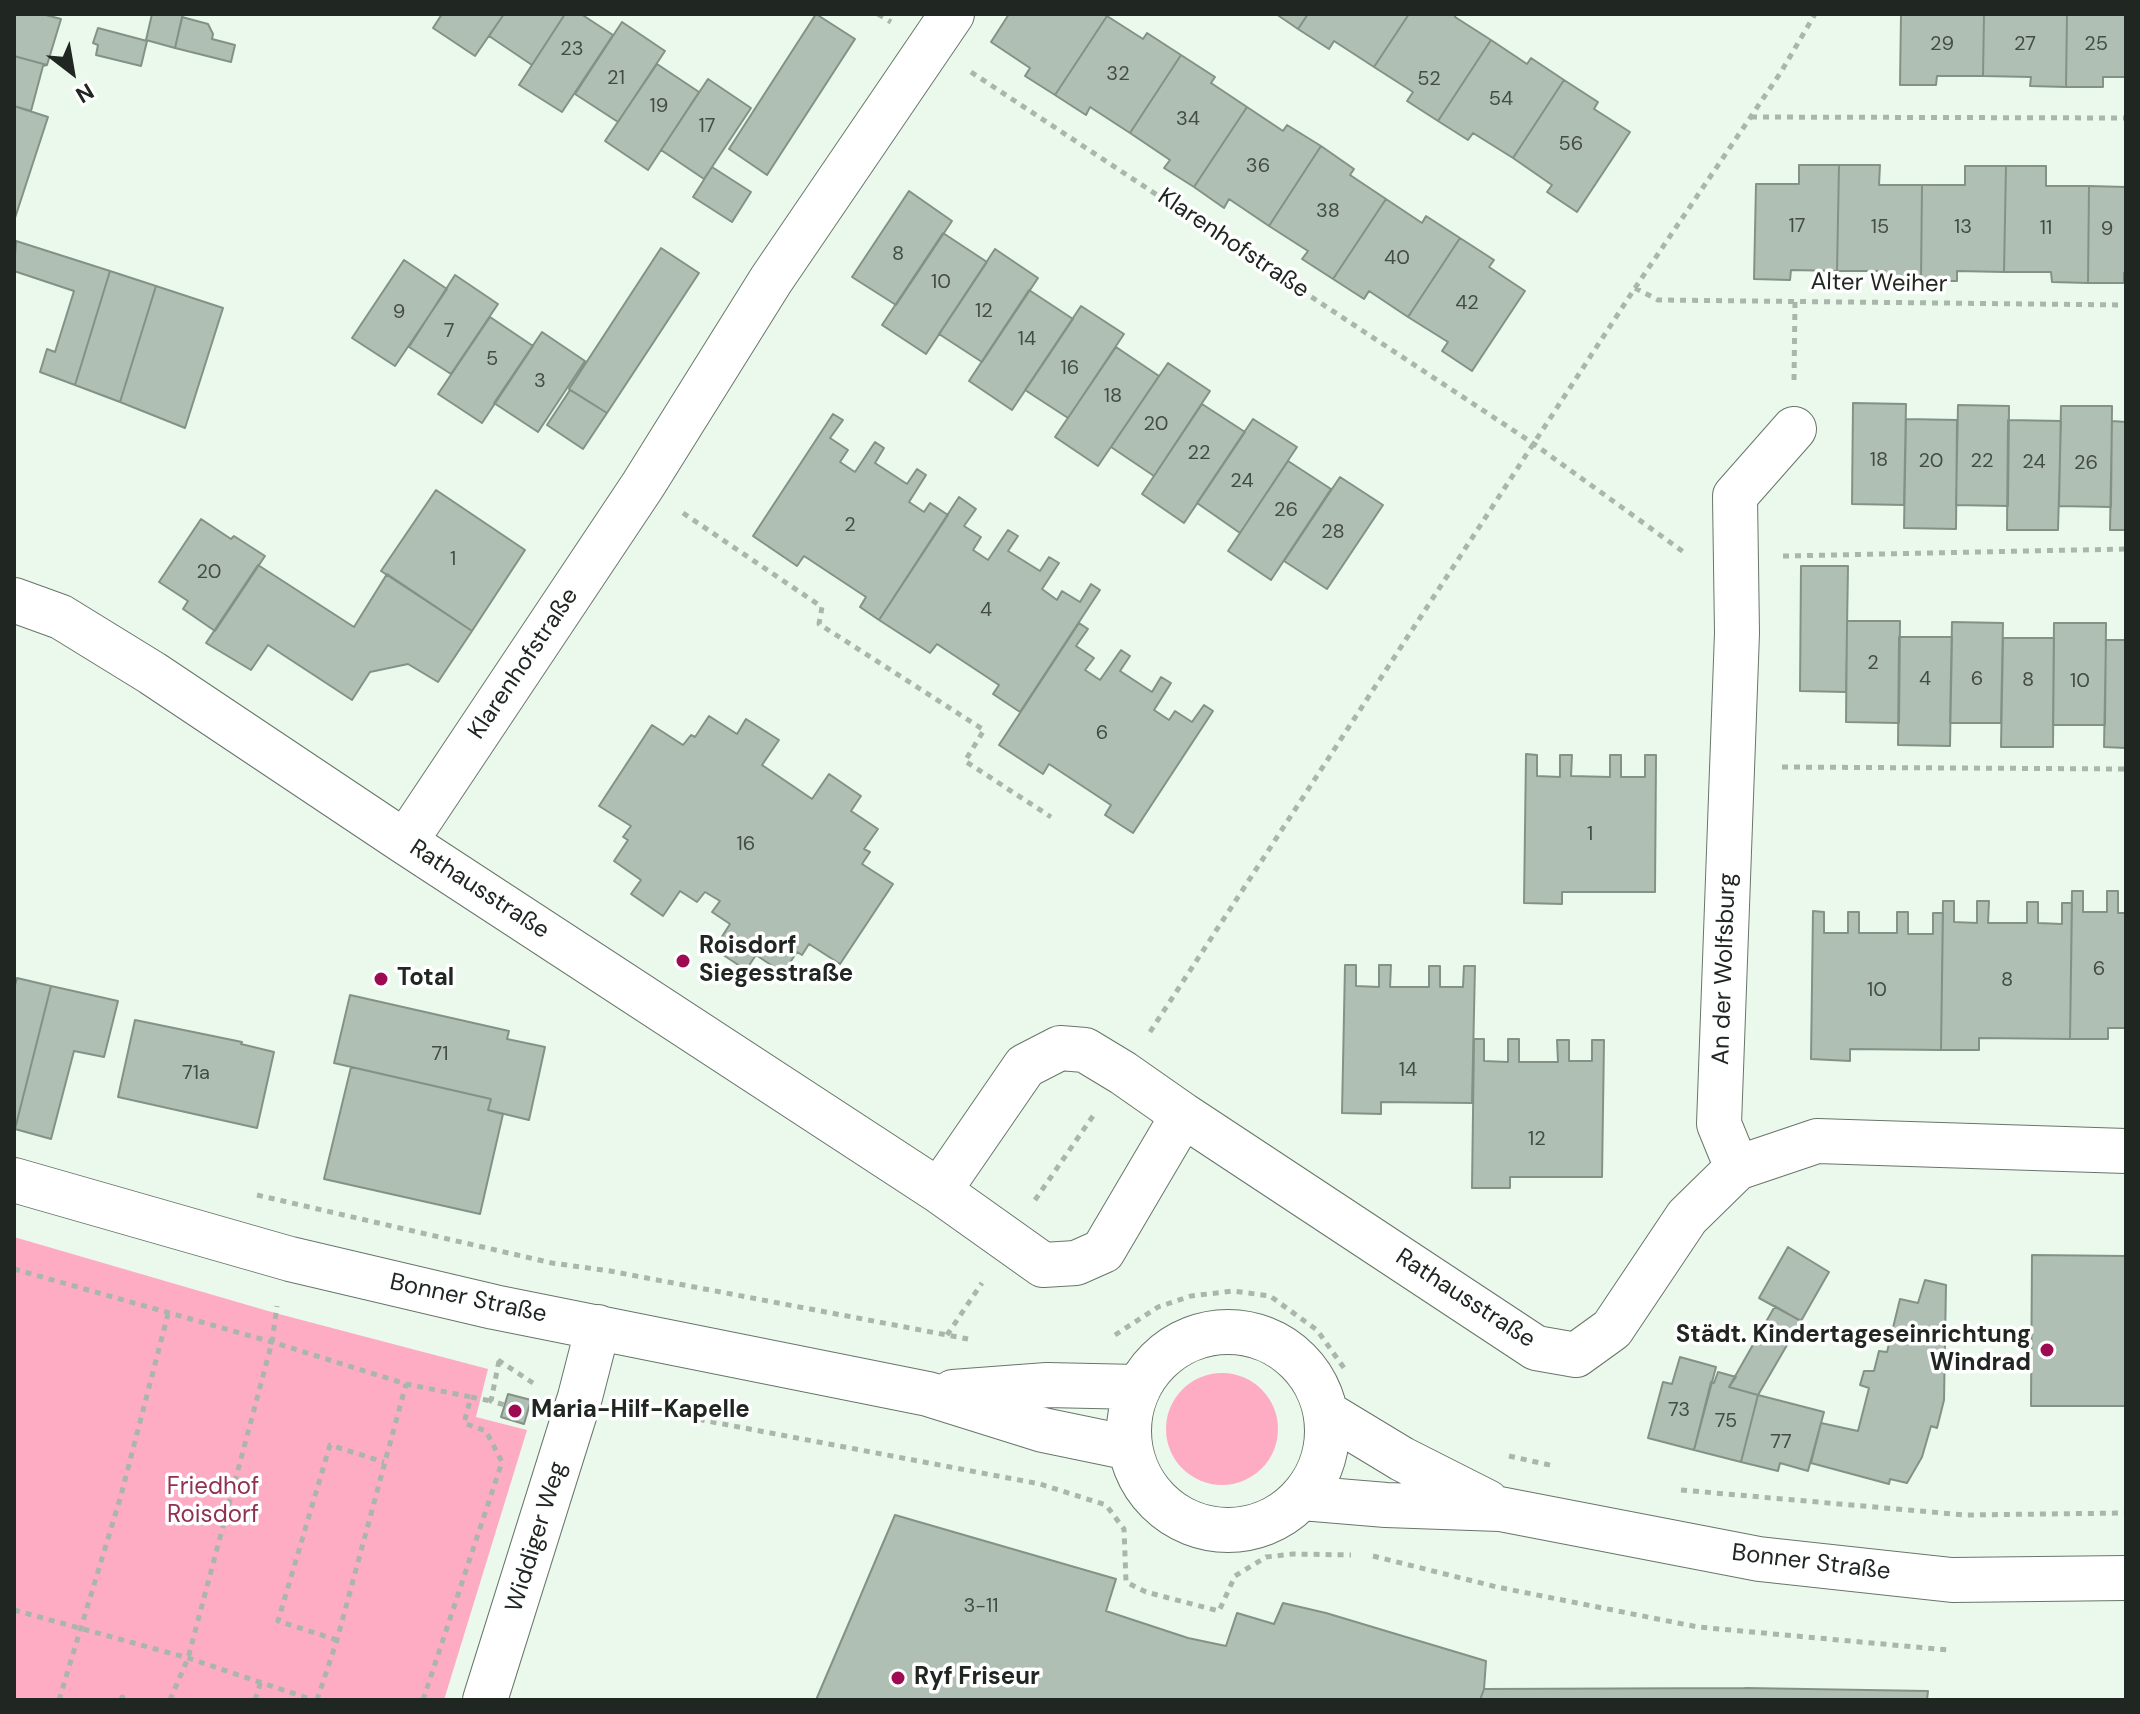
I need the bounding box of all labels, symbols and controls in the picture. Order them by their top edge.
north arrow [32,32,112,112]
house number: 29 [1930,33,1954,57]
house number: 27 [2014,33,2036,57]
house number: 25 [2084,33,2108,57]
house number: 23 [560,38,584,62]
house number: 32 [1106,63,1130,87]
house number: 21 [607,67,625,91]
house number: 52 [1417,68,1441,92]
text: N [70,76,99,110]
house number: 54 [1489,88,1513,112]
house number: 19 [650,95,668,119]
house number: 34 [1176,108,1200,132]
house number: 17 [699,115,715,139]
house number: 56 [1559,133,1583,157]
house number: 36 [1246,155,1270,179]
street label: Klarenhofstraße [1152,183,1314,305]
house number: 38 [1316,200,1340,224]
house number: 17 [1789,215,1805,239]
house number: 15 [1871,216,1889,240]
house number: 13 [1954,216,1972,240]
house number: 11 [2040,217,2052,241]
house number: 9 [2101,218,2113,242]
house number: 8 [892,243,904,267]
house number: 40 [1384,247,1410,271]
street label: Alter Weiher [1810,268,1948,300]
house number: 10 [931,271,951,295]
house number: 42 [1455,292,1479,316]
house number: 12 [975,300,993,324]
house number: 9 [393,301,405,325]
house number: 7 [444,320,454,344]
house number: 14 [1018,328,1036,352]
house number: 5 [486,348,498,372]
house number: 16 [1061,357,1079,381]
house number: 3 [534,370,546,394]
house number: 18 [1104,385,1122,409]
house number: 20 [1144,413,1168,437]
house number: 22 [1187,442,1211,466]
house number: 18 [1870,449,1888,473]
house number: 20 [1919,450,1943,474]
house number: 22 [1970,450,1994,474]
house number: 24 [2022,451,2046,475]
house number: 26 [2074,452,2098,476]
house number: 24 [1230,470,1254,494]
house number: 26 [1274,499,1298,523]
house number: 2 [844,514,856,538]
house number: 28 [1321,521,1345,545]
house number: 1 [450,548,456,572]
house number: 20 [197,561,221,585]
street label: Klarenhofstraße [463,583,585,745]
house number: 4 [980,599,992,623]
house number: 2 [1867,652,1879,676]
house number: 4 [1919,668,1931,692]
house number: 6 [1971,668,1983,692]
house number: 8 [2022,669,2034,693]
house number: 10 [2070,670,2090,694]
house number: 6 [1096,722,1108,746]
house number: 1 [1587,823,1593,847]
house number: 16 [737,833,755,857]
street label: Rathausstraße [404,834,554,946]
street label: An der Wolfsburg [1707,872,1743,1066]
place label: Roisdorf Siegesstraße [699,933,853,989]
marker: Roisdorf Siegesstraße [674,952,692,970]
house number: 6 [2093,958,2105,982]
place label: Total [397,965,454,993]
house number: 8 [2001,969,2013,993]
marker: Total [372,970,390,988]
house number: 10 [1867,979,1887,1003]
house number: 71 [432,1043,448,1067]
house number: 14 [1399,1059,1417,1083]
house number: 71a [182,1062,210,1086]
house number: 12 [1528,1128,1546,1152]
street label: Rathausstraße [1390,1243,1540,1355]
street label: Bonner Straße [387,1268,549,1330]
place label: Städt. Kindertageseinrichtung Windrad [1676,1322,2031,1378]
marker: Städt. Kindertageseinrichtung Windrad [2038,1341,2056,1359]
place label: Maria-Hilf-Kapelle [531,1397,750,1425]
house number: 73 [1668,1399,1690,1423]
marker: Maria-Hilf-Kapelle [506,1402,524,1420]
house number: 75 [1715,1410,1737,1434]
house number: 77 [1770,1431,1792,1455]
street label: Widdiger Weg [500,1458,574,1616]
park label: Friedhof Roisdorf [167,1474,259,1530]
street label: Bonner Straße [1730,1539,1892,1587]
house number: 3-11 [963,1595,999,1619]
place label: Ryf Friseur [914,1664,1040,1692]
marker: Ryf Friseur [889,1669,907,1687]

